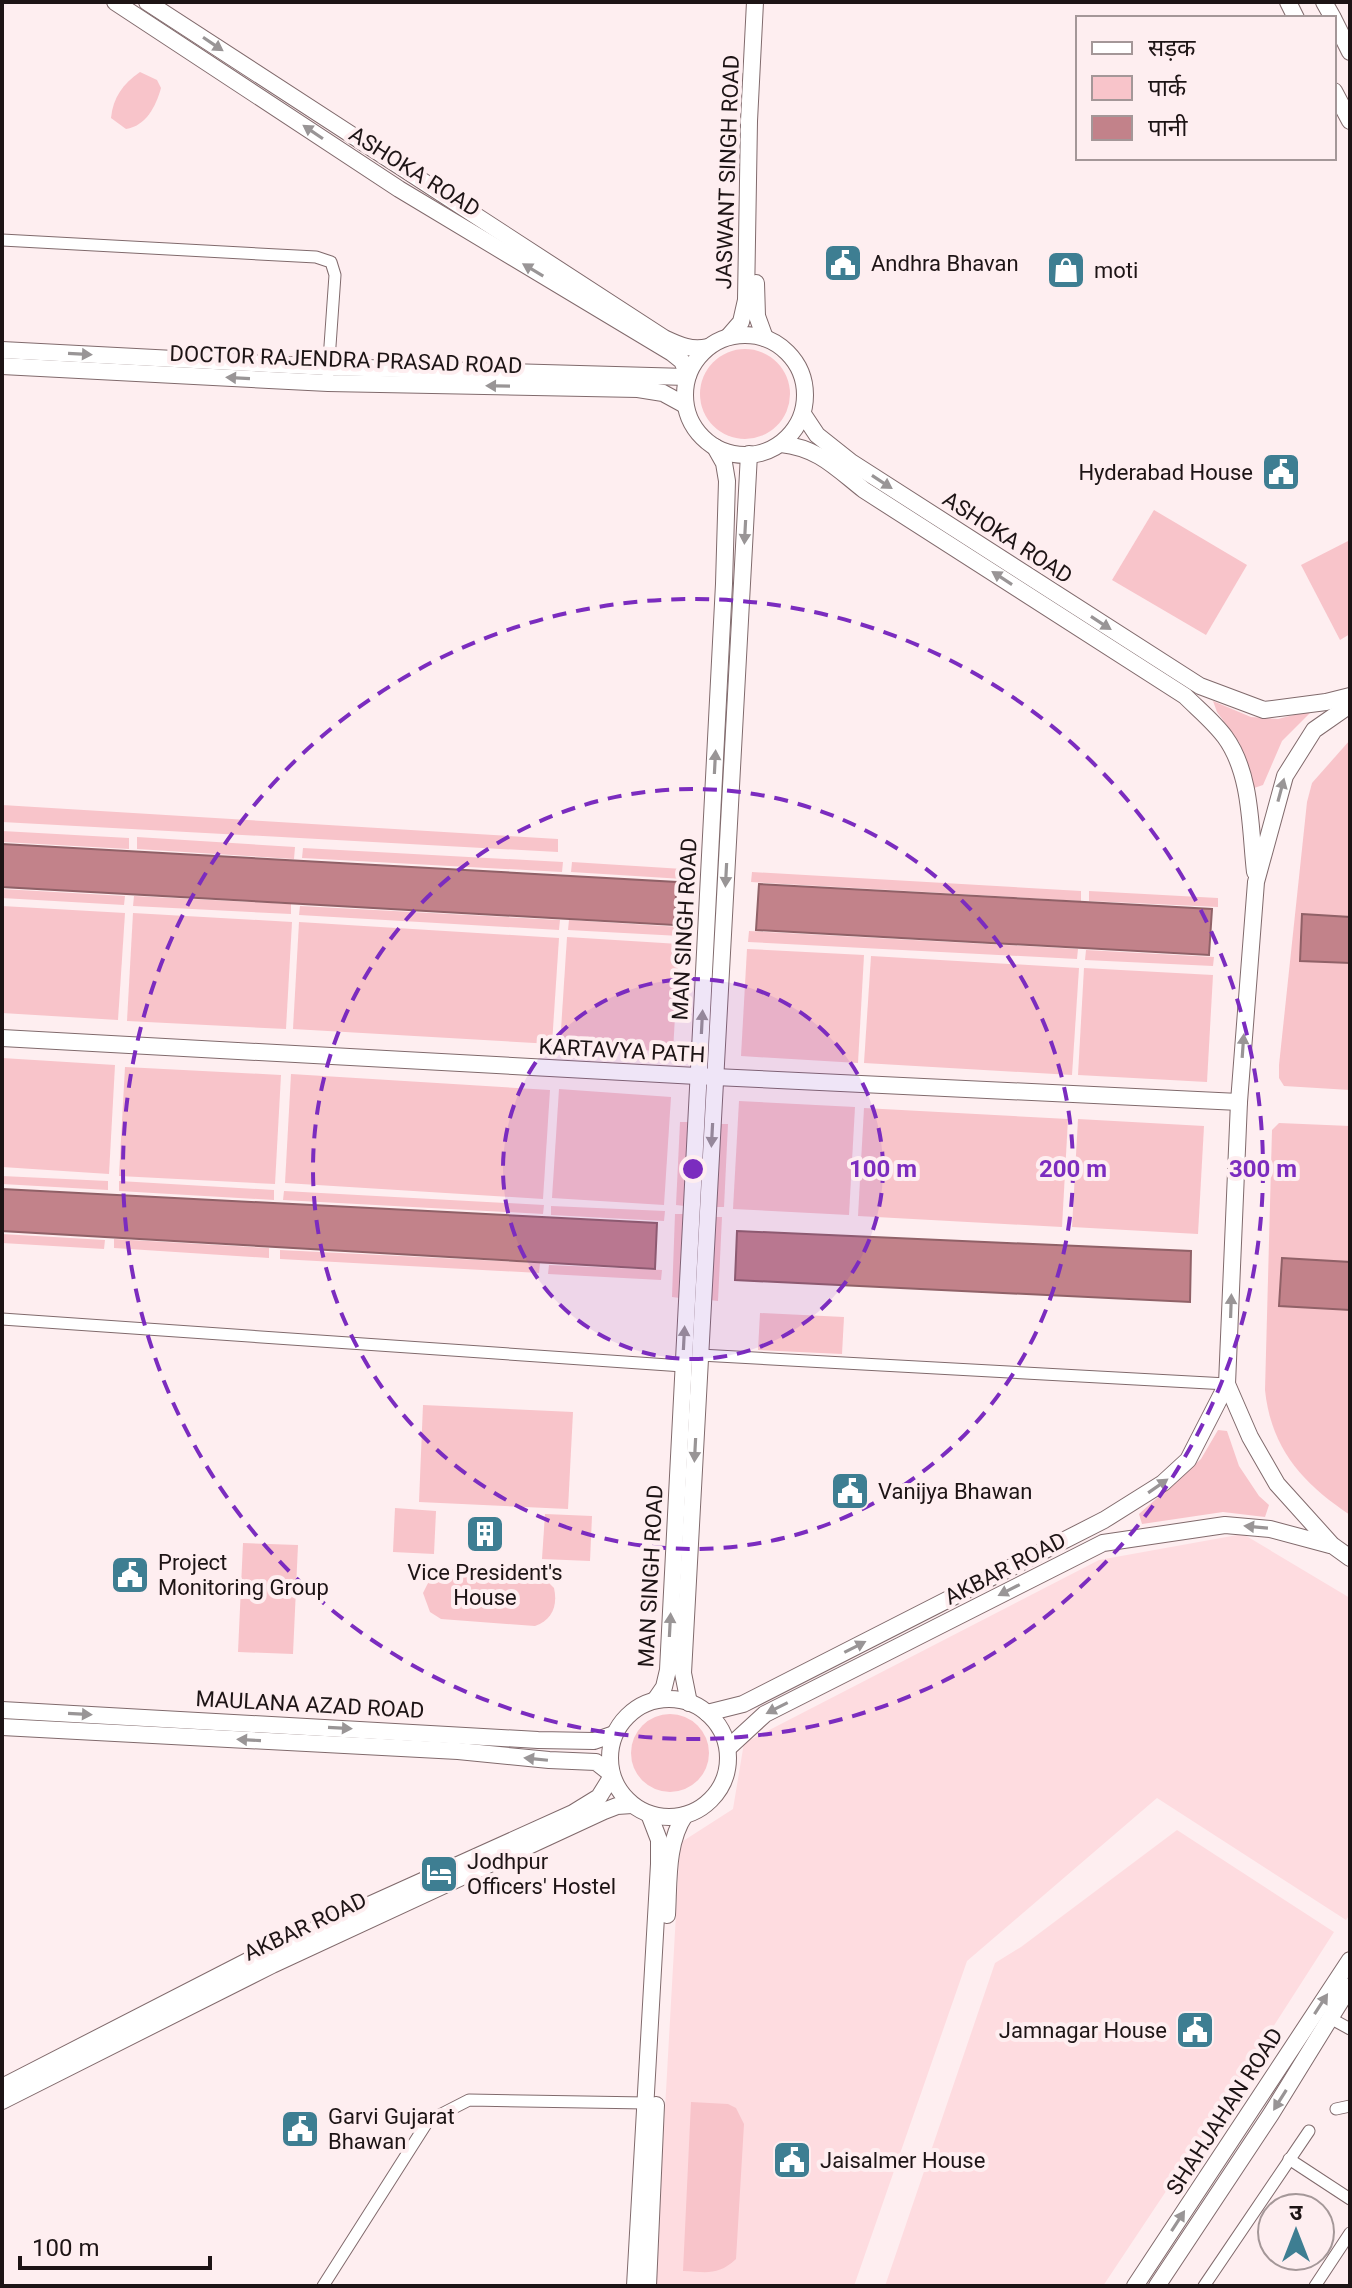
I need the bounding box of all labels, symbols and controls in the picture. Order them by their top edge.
legend [1076,16,1336,160]
text: सड़क [1148,34,1196,62]
one-way arrow [202,36,223,51]
street label: JASWANT SINGH ROAD [711,54,744,290]
text: पार्क [1148,74,1187,102]
text: पानी [1148,114,1188,142]
street label: ASHOKA ROAD [345,121,485,222]
one-way arrow [302,125,324,139]
public building icon: Andhra Bhavan [822,242,864,284]
shop icon: moti [1045,249,1087,291]
place label: Andhra Bhavan [871,251,1019,276]
place label: moti [1094,258,1138,283]
one-way arrow [522,264,544,278]
street label: DOCTOR RAJENDRA PRASAD ROAD [169,341,523,378]
one-way arrow [68,347,93,360]
one-way arrow [225,371,250,384]
one-way arrow [485,380,510,393]
public building icon: Hyderabad House [1260,451,1302,493]
place label: Hyderabad House [1078,460,1253,485]
one-way arrow [872,475,893,490]
street label: ASHOKA ROAD [938,486,1077,589]
one-way arrow [738,520,751,545]
one-way arrow [991,571,1012,586]
one-way arrow [1090,615,1112,629]
one-way arrow [709,749,722,774]
one-way arrow [1275,778,1288,802]
street label: MAN SINGH ROAD [667,837,702,1021]
one-way arrow [720,863,733,888]
one-way arrow [695,1009,708,1034]
one-way arrow [1237,1033,1250,1058]
street label: KARTAVYA PATH [538,1034,706,1067]
one-way arrow [705,1123,718,1148]
centre of rings [679,1155,707,1183]
text: 100 m [849,1155,917,1183]
text: 200 m [1039,1155,1107,1183]
text: 300 m [1229,1155,1297,1183]
one-way arrow [1224,1293,1237,1318]
one-way arrow [678,1325,691,1350]
one-way arrow [688,1438,701,1463]
public building icon: Vanijya Bhawan [829,1470,871,1512]
one-way arrow [1147,1478,1169,1494]
place label: Vanijya Bhawan [878,1479,1032,1504]
street label: MAN SINGH ROAD [633,1484,668,1668]
building icon: Vice President's House [464,1513,506,1555]
one-way arrow [1243,1521,1268,1534]
street label: AKBAR ROAD [941,1527,1070,1610]
place label: Project Monitoring Group [158,1550,329,1600]
public building icon: Project Monitoring Group [109,1554,151,1596]
place label: Vice President's House [407,1560,563,1610]
one-way arrow [998,1584,1021,1597]
one-way arrow [664,1612,677,1637]
one-way arrow [843,1641,866,1654]
street label: MAULANA AZAD ROAD [195,1686,425,1723]
one-way arrow [766,1701,789,1715]
one-way arrow [68,1708,93,1721]
one-way arrow [327,1722,352,1735]
one-way arrow [236,1733,261,1746]
one-way arrow [523,1752,548,1765]
place label: Jodhpur Officers' Hostel [467,1849,616,1899]
hotel icon: Jodhpur Officers' Hostel [418,1853,460,1895]
street label: AKBAR ROAD [240,1887,371,1966]
one-way arrow [1314,1993,1329,2014]
public building icon: Jamnagar House [1174,2009,1216,2051]
place label: Jamnagar House [999,2018,1167,2043]
street label: SHAHJAHAN ROAD [1161,2023,1288,2199]
one-way arrow [1272,2089,1287,2110]
place label: Garvi Gujarat Bhawan [328,2104,455,2154]
public building icon: Garvi Gujarat Bhawan [279,2108,321,2150]
public building icon: Jaisalmer House [771,2139,813,2181]
place label: Jaisalmer House [820,2148,985,2173]
north arrow [1256,2192,1336,2272]
text: उ [1290,2200,1304,2225]
one-way arrow [1171,2210,1185,2232]
scale bar [20,2220,210,2270]
text: 100 m [32,2234,99,2262]

